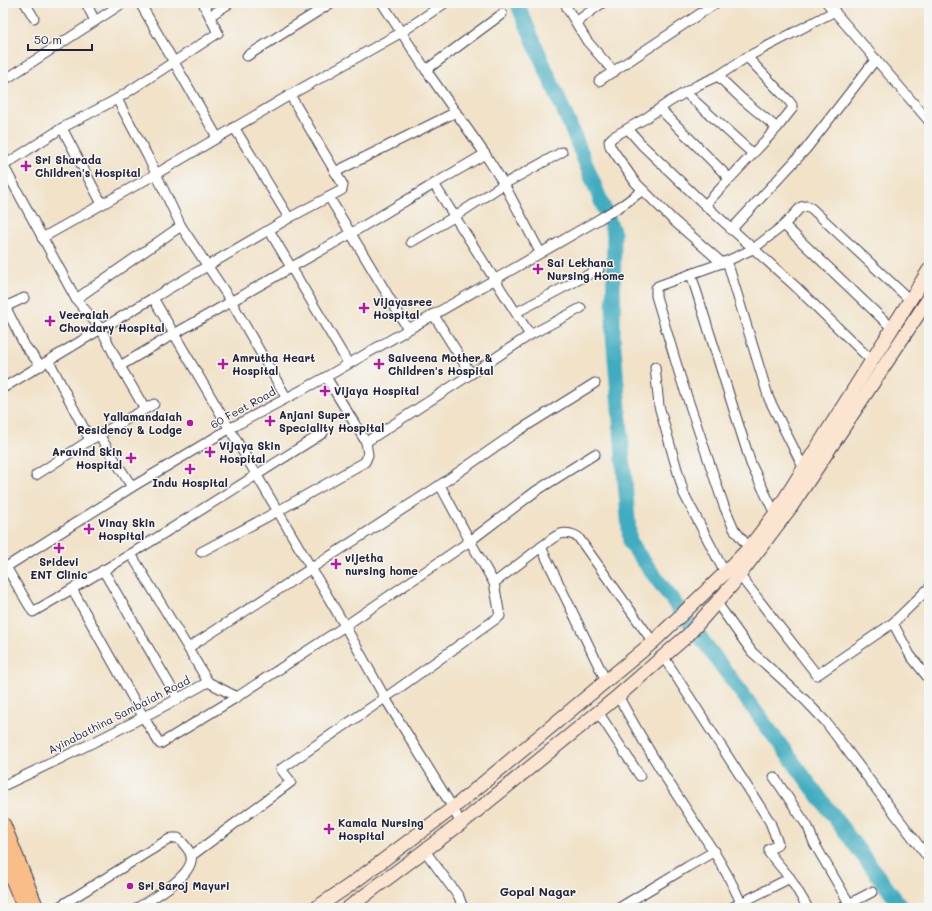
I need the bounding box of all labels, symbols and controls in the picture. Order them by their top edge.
scale bar [28,26,92,52]
text: 50 m [34,31,62,47]
place label: Sri Sharada Children's Hospital [35,152,141,180]
marker: Sri Sharada Children's Hospital [20,160,32,172]
place label: Sai Lekhana Nursing Home [547,255,625,283]
marker: Sai Lekhana Nursing Home [532,263,544,275]
place label: Vijayasree Hospital [373,294,432,322]
marker: Vijayasree Hospital [358,302,370,314]
place label: Veeraiah Chowdary Hospital [59,307,164,335]
marker: Veeraiah Chowdary Hospital [44,315,56,327]
place label: Amrutha Heart Hospital [232,350,315,378]
place label: Saiveena Mother & Children's Hospital [388,350,494,378]
marker: Amrutha Heart Hospital [217,358,229,370]
marker: Saiveena Mother & Children's Hospital [373,358,385,370]
street label: 60 Feet Road [207,383,278,432]
place label: Vijaya Hospital [334,383,419,398]
marker: Vijaya Hospital [319,385,331,397]
place label: Anjani Super Speciality Hospital [279,407,384,435]
place label: Yallamandaiah Residency & Lodge [77,409,182,437]
marker: Anjani Super Speciality Hospital [264,415,276,427]
marker: Yallamandaiah Residency & Lodge [185,418,195,428]
place label: Vijaya Skin Hospital [219,438,280,466]
place label: Aravind Skin Hospital [52,444,122,472]
marker: Vijaya Skin Hospital [204,446,216,458]
marker: Aravind Skin Hospital [125,452,137,464]
marker: Indu Hospital [184,463,196,475]
place label: Indu Hospital [152,475,228,490]
place label: Vinay Skin Hospital [98,515,155,543]
marker: Vinay Skin Hospital [83,523,95,535]
marker: Sridevi ENT Clinic [53,542,65,554]
place label: vijetha nursing home [345,550,418,578]
place label: Sridevi ENT Clinic [30,554,88,582]
marker: vijetha nursing home [330,558,342,570]
street label: Ayinabathina Sambaiah Road [45,672,192,757]
place label: Kamala Nursing Hospital [338,815,424,843]
marker: Kamala Nursing Hospital [323,823,335,835]
place label: Sri Saroj Mayuri [138,878,230,893]
marker: Sri Saroj Mayuri [125,881,135,891]
district label: Gopal Nagar [500,883,576,899]

